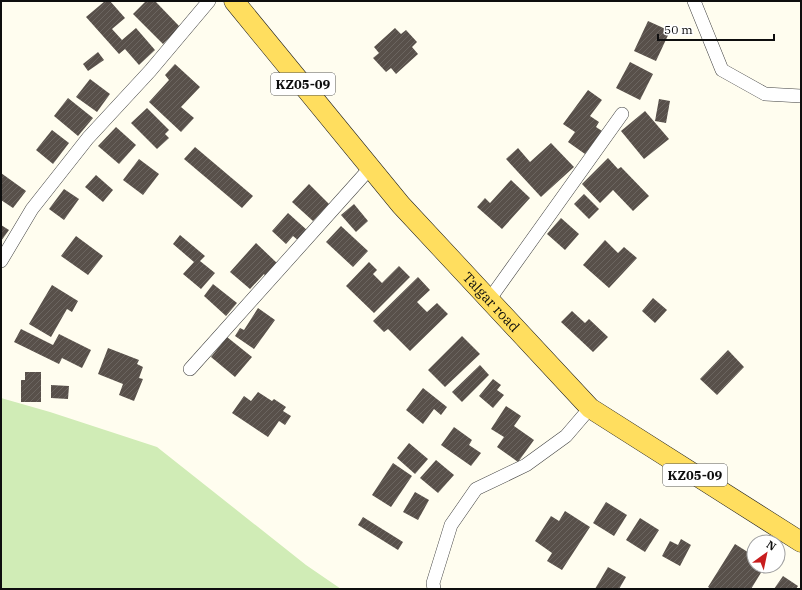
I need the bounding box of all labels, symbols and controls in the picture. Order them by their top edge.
scale bar [658,16,774,42]
text: 50 m [664,22,693,37]
road number: KZ05-09 [271,73,335,95]
street label: Talgar road [459,268,524,336]
road number: KZ05-09 [663,464,727,486]
north arrow [746,534,786,574]
text: N [764,537,779,554]

